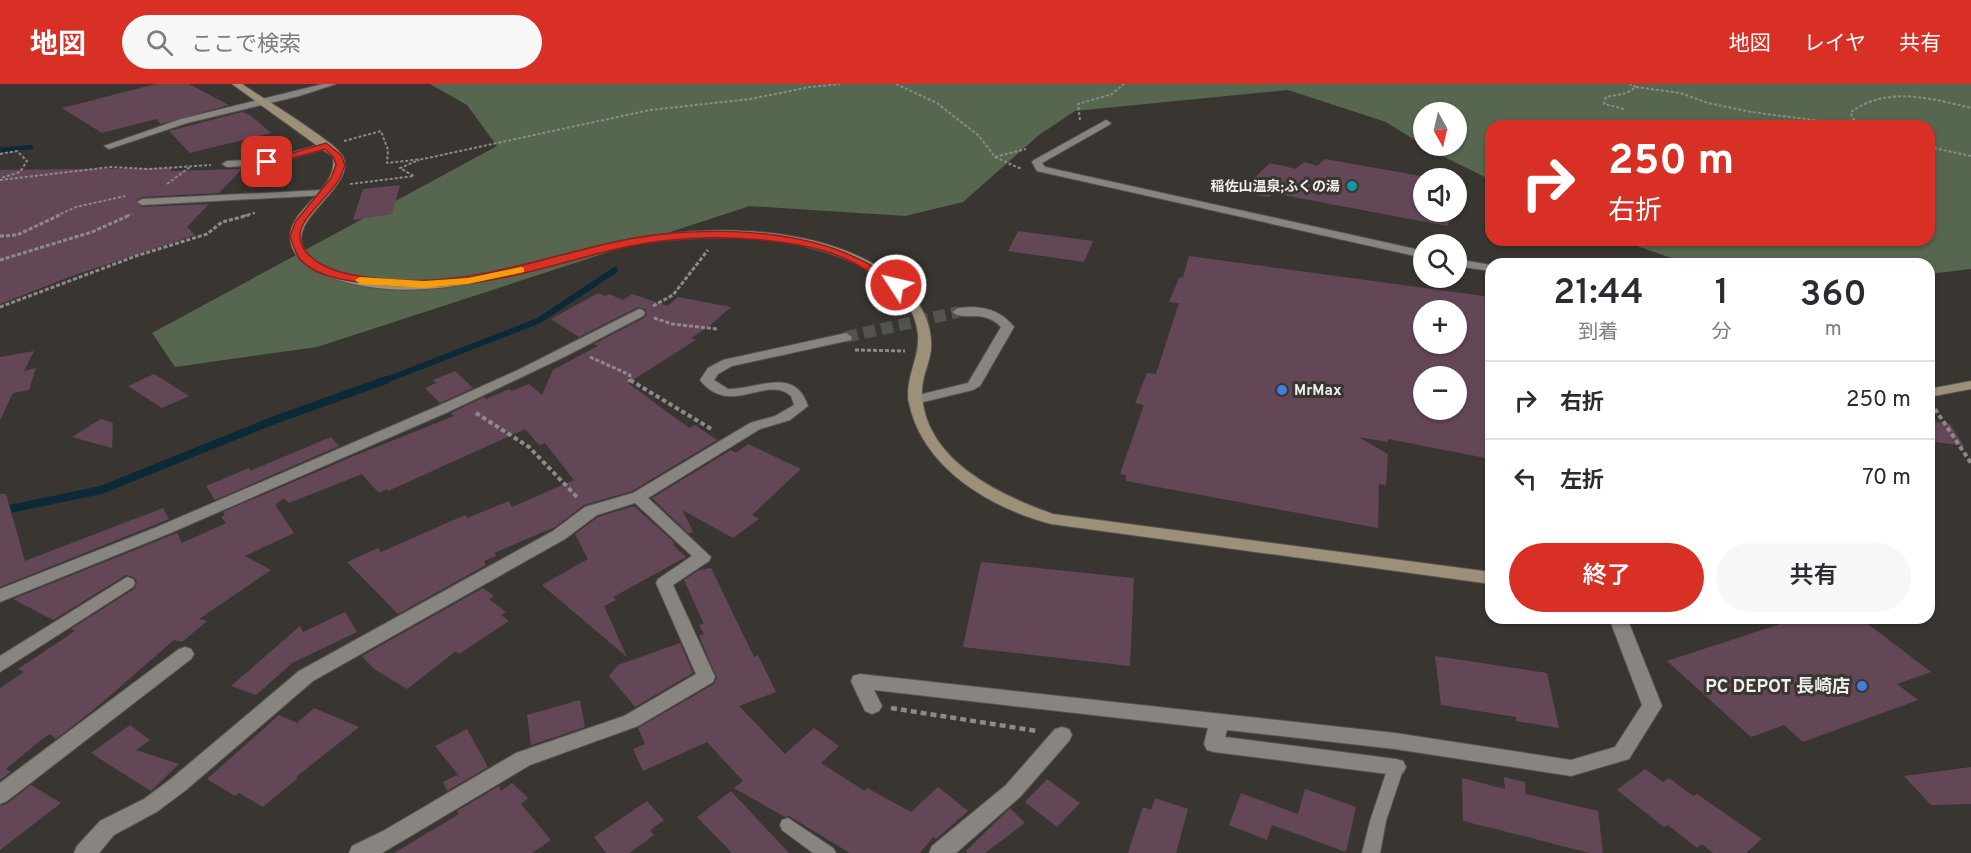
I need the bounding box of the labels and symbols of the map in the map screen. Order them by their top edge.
north arrow [1413,102,1467,156]
pin [241,136,292,187]
place label: 稲佐山温泉;ふくの湯 [1211,178,1340,196]
marker: 稲佐山温泉;ふくの湯 [1345,179,1359,193]
position arrow [864,253,928,317]
place label: MrMax [1294,382,1342,401]
marker: MrMax [1275,383,1289,397]
place label: PC DEPOT 長崎店 [1705,676,1850,699]
marker: PC DEPOT 長崎店 [1855,679,1869,693]

